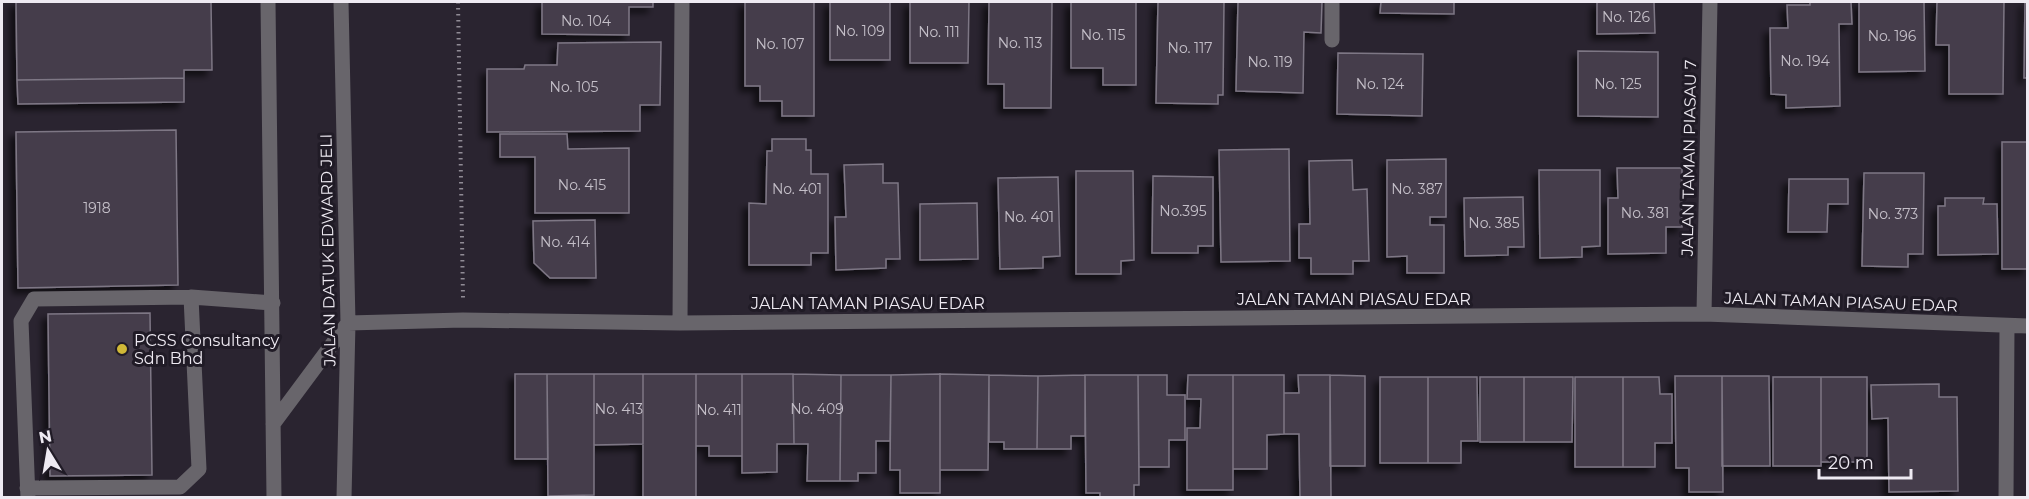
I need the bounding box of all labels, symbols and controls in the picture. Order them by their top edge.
house number: No. 126 [1602,8,1651,26]
house number: No. 104 [561,12,612,30]
house number: No. 109 [835,22,885,40]
house number: No. 111 [918,23,960,41]
house number: No. 115 [1081,26,1125,44]
house number: No. 196 [1868,27,1917,45]
house number: No. 113 [998,34,1042,52]
house number: No. 107 [755,35,805,53]
house number: No. 117 [1168,39,1212,57]
house number: No. 194 [1780,52,1830,70]
house number: No. 119 [1247,53,1293,71]
street label: JALAN TAMAN PIASAU 7 [1678,60,1700,257]
house number: No. 124 [1356,75,1405,93]
house number: No. 125 [1594,75,1642,93]
house number: No. 105 [550,78,598,96]
street label: JALAN DATUK EDWARD JELI [316,133,340,368]
house number: No. 415 [558,176,606,194]
house number: No. 401 [772,180,822,198]
house number: No. 387 [1391,180,1443,198]
house number: 1918 [83,199,111,217]
house number: No.395 [1159,202,1207,220]
house number: No. 381 [1621,204,1669,222]
house number: No. 373 [1868,205,1918,223]
house number: No. 401 [1004,208,1054,226]
house number: No. 385 [1468,214,1520,232]
house number: No. 414 [540,233,591,251]
street label: JALAN TAMAN PIASAU EDAR [1723,288,1958,316]
street label: JALAN TAMAN PIASAU EDAR [1236,290,1471,309]
street label: JALAN TAMAN PIASAU EDAR [750,294,985,313]
place label: PCSS Consultancy Sdn Bhd [134,331,280,368]
marker: PCSS Consultancy Sdn Bhd [115,342,129,356]
house number: No. 413 [595,400,643,418]
house number: No. 409 [790,400,844,418]
house number: No. 411 [696,401,742,419]
north arrow [18,421,78,481]
text: N [37,426,53,447]
scale bar [1819,442,1910,480]
text: 20 m [1828,452,1874,474]

